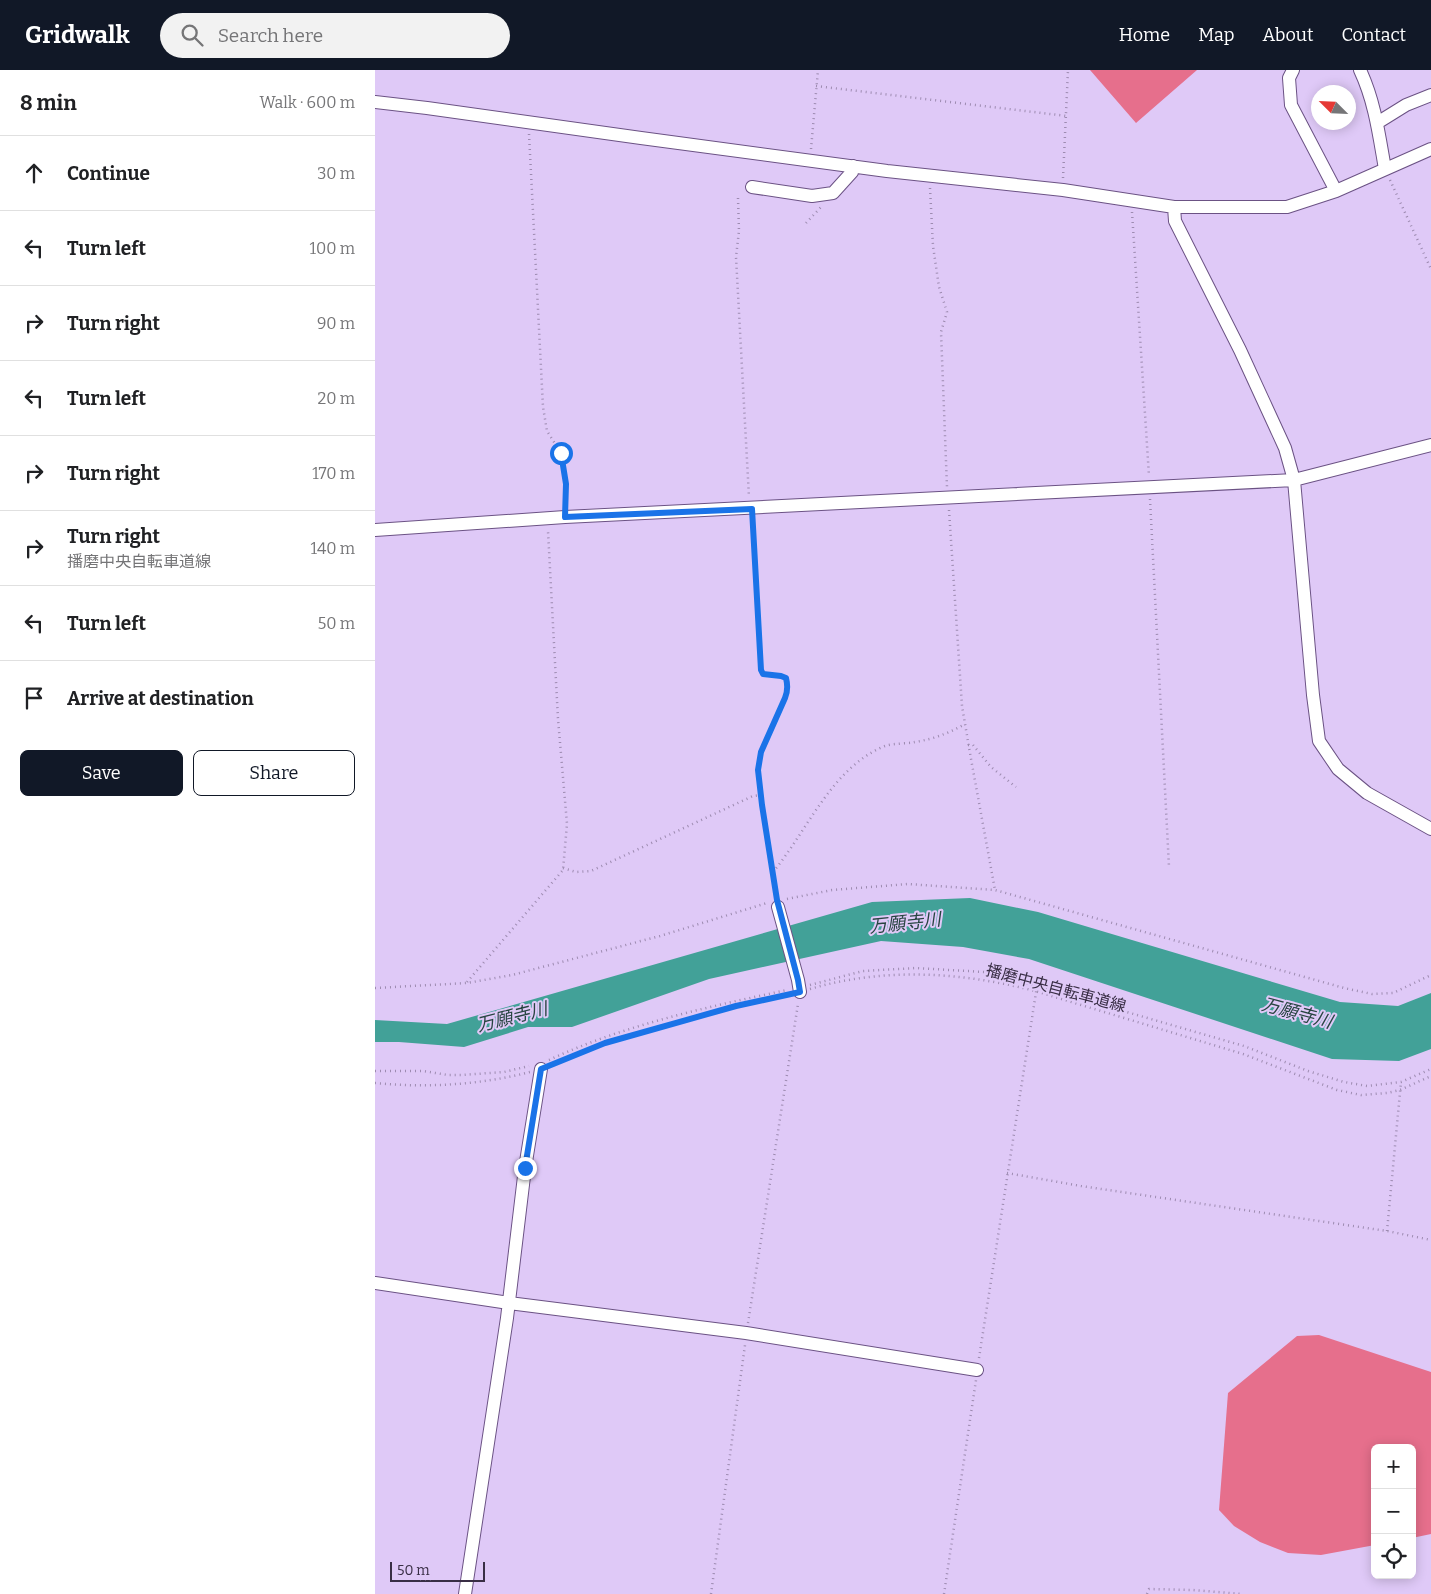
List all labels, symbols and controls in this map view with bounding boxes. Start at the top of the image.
search box [160,13,510,58]
text: Gridwalk [25,21,130,49]
icon: search [178,21,206,49]
text: Search here [218,24,323,47]
text: Home [1119,24,1170,46]
text: Map [1198,24,1234,46]
text: About [1262,24,1313,46]
text: Contact [1341,24,1406,46]
north arrow [1311,85,1356,130]
text: 8 min [20,90,77,116]
text: Walk · 600 m [259,93,355,112]
icon: ahead [20,159,48,187]
text: Continue [67,162,150,185]
text: 30 m [317,164,355,183]
icon: left [20,234,48,262]
text: Turn left [67,237,146,260]
text: 100 m [310,239,355,258]
icon: right [20,309,48,337]
text: Turn right [67,312,160,335]
text: 90 m [317,314,355,333]
icon: left [20,384,48,412]
text: Turn left [67,387,146,410]
text: 20 m [318,389,355,408]
route start [550,442,573,465]
icon: right [20,459,48,487]
text: Turn right [67,462,160,485]
text: 170 m [312,464,355,483]
text: Turn right [67,525,160,548]
icon: right [20,534,48,562]
text: 140 m [310,539,355,558]
text: 播磨中央自転車道線 [67,552,211,571]
icon: left [20,609,48,637]
text: Turn left [67,612,146,635]
text: 50 m [318,614,355,633]
icon: arrive [20,684,48,712]
text: Arrive at destination [67,687,254,710]
button: Save [20,750,183,796]
button: Share [193,750,355,796]
water label: 万願寺川 [868,908,944,938]
street label: 播磨中央自転車道線 [984,960,1128,1016]
water label: 万願寺川 [1259,993,1337,1033]
water label: 万願寺川 [474,997,552,1036]
route end [514,1157,537,1180]
map controls [1371,1444,1416,1579]
button: + [1371,1444,1416,1489]
button: − [1371,1489,1416,1534]
button: locate [1371,1534,1416,1579]
scale bar [390,1559,485,1582]
text: 50 m [397,1562,430,1579]

